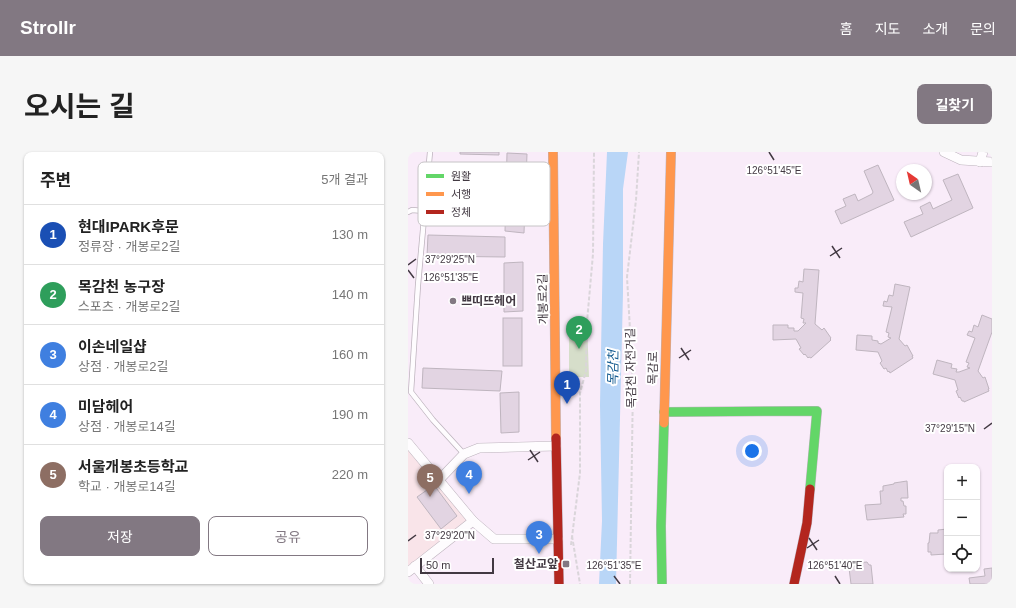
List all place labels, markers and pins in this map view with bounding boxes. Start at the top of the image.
place label: 쁘띠뜨헤어 [461,294,516,308]
marker: 쁘띠뜨헤어 [448,296,458,306]
pin: 2 [566,316,592,349]
pin: 1 [554,371,580,404]
pin: 4 [456,461,482,494]
pin: 5 [417,464,443,497]
pin: 3 [526,521,552,554]
place label: 철산교앞 [514,557,558,571]
marker: 철산교앞 [561,559,571,569]

